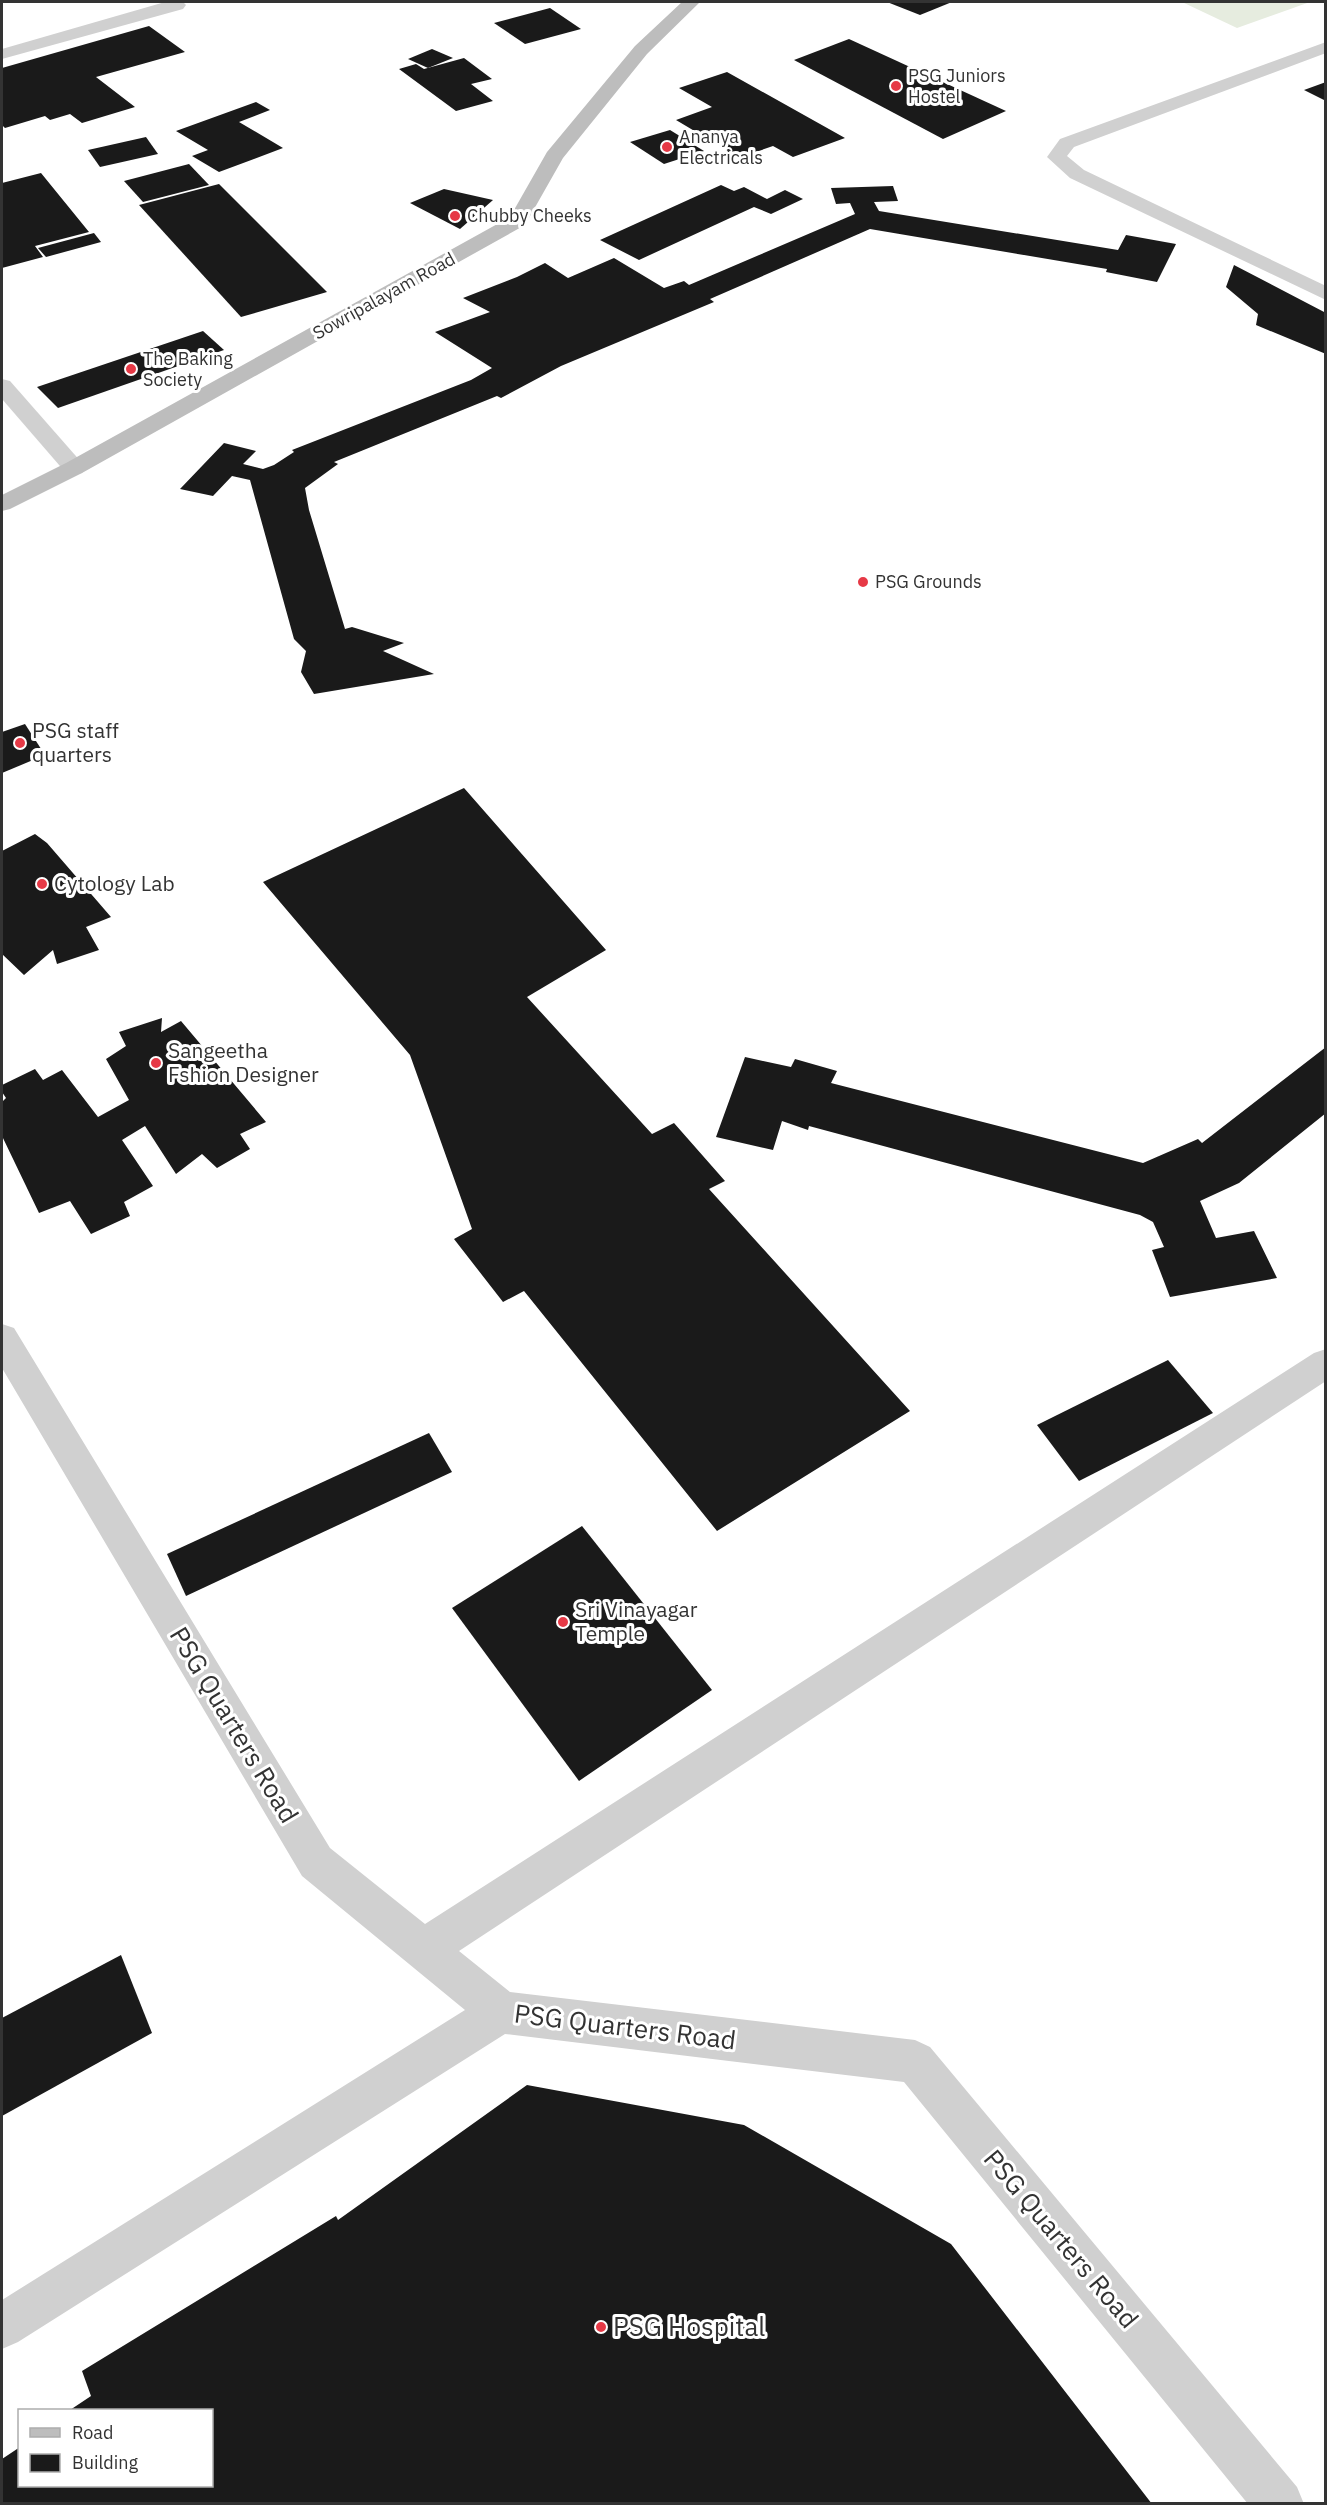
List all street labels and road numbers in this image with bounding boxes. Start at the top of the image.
street label: Sowripalayam Road [308,247,459,344]
street label: PSG Quarters Road [163,1620,307,1829]
street label: PSG Quarters Road [512,1996,738,2056]
street label: PSG Quarters Road [977,2142,1147,2335]

